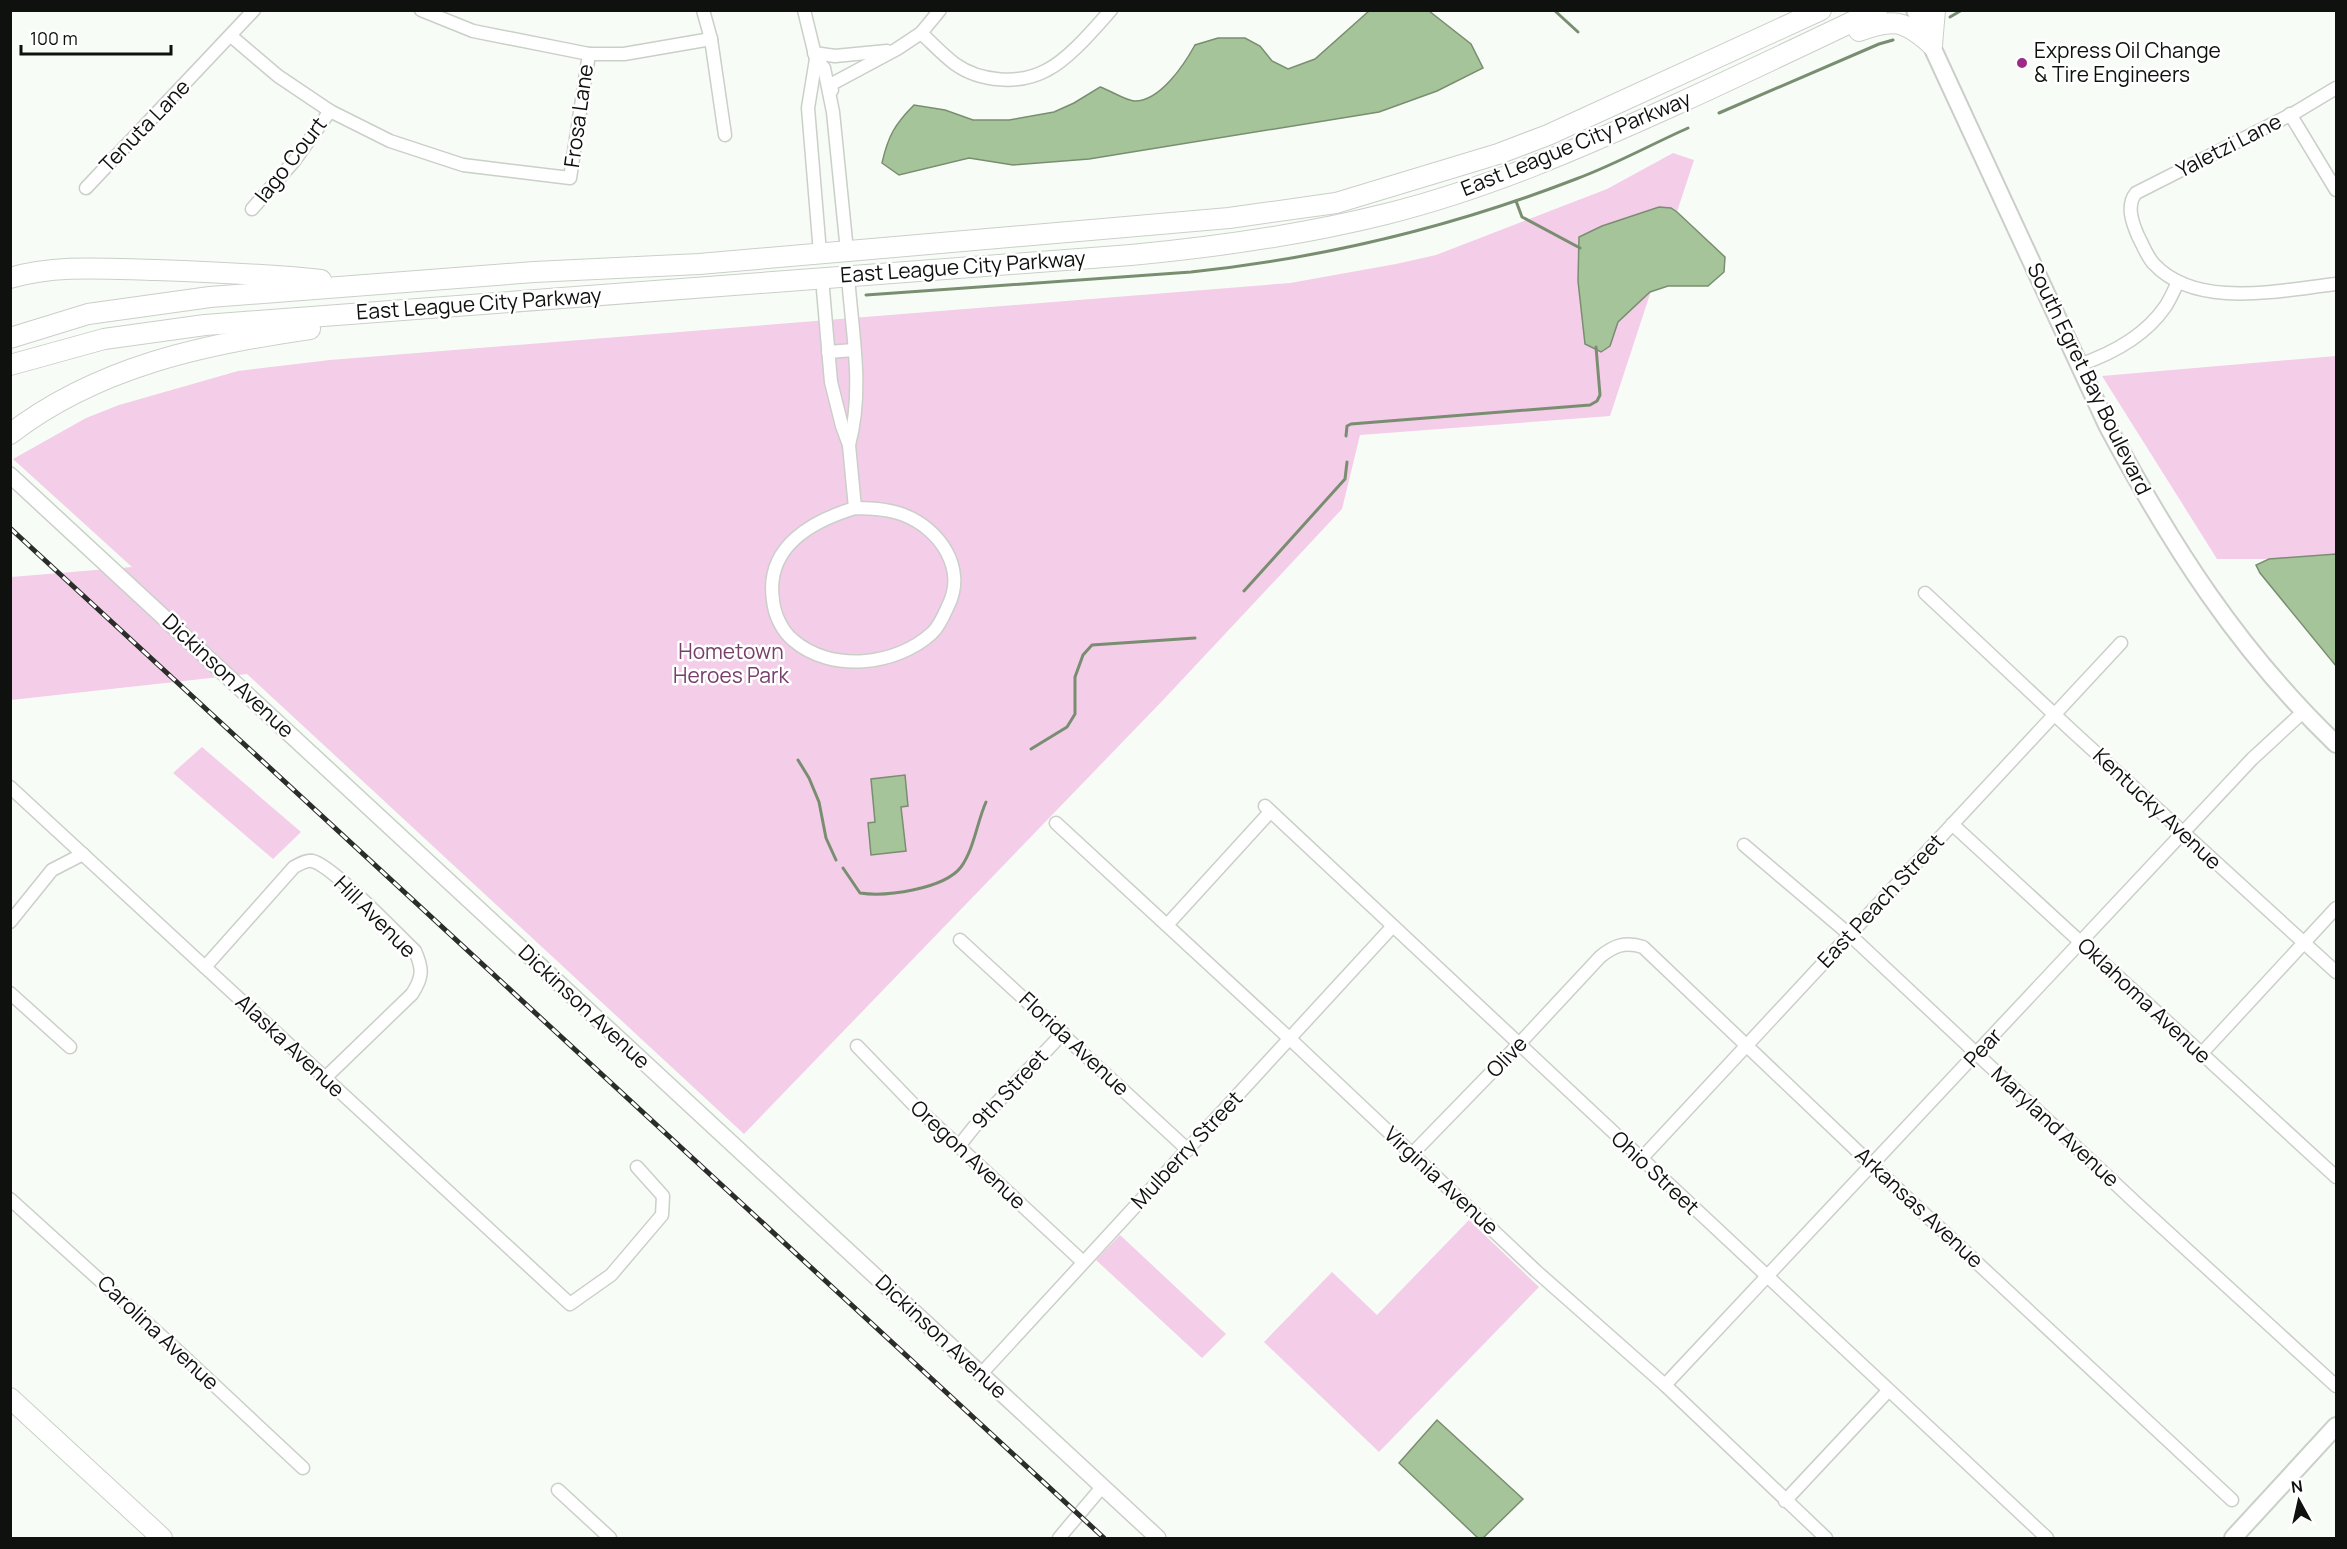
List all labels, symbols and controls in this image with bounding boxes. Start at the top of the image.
scale bar [21,18,171,56]
text: 100 m [30,26,78,50]
place label: Express Oil Change & Tire Engineers [2034,36,2221,88]
marker: Express Oil Change & Tire Engineers [2015,56,2029,70]
street label: Frosa Lane [557,62,599,169]
street label: Tenuta Lane [93,73,196,178]
street label: East League City Parkway [1456,84,1695,202]
street label: Yaletzi Lane [2171,107,2286,184]
street label: Iago Court [248,111,332,208]
street label: East League City Parkway [839,243,1087,289]
street label: South Egret Bay Boulevard [2021,258,2158,499]
street label: East League City Parkway [355,280,603,326]
street label: Dickinson Avenue [157,607,301,744]
park label: Hometown Heroes Park [673,637,789,689]
street label: Kentucky Avenue [2087,741,2228,875]
street label: East Peach Street [1811,827,1950,973]
street label: Hill Avenue [329,869,423,963]
street label: Oklahoma Avenue [2072,931,2217,1069]
street label: Dickinson Avenue [513,938,657,1075]
street label: Florida Avenue [1014,985,1136,1101]
street label: Alaska Avenue [230,988,351,1103]
street label: Pear [1957,1021,2008,1073]
street label: Olive [1480,1029,1533,1083]
street label: 9th Street [965,1042,1054,1134]
street label: Maryland Avenue [1986,1060,2126,1193]
street label: Mulberry Street [1124,1084,1248,1214]
street label: Oregon Avenue [905,1093,1032,1215]
street label: Virginia Avenue [1378,1120,1505,1241]
street label: Ohio Street [1606,1124,1706,1220]
street label: Arkansas Avenue [1850,1141,1990,1274]
street label: Dickinson Avenue [870,1268,1014,1405]
street label: Carolina Avenue [92,1269,225,1396]
north arrow [2269,1471,2329,1531]
text: N [2290,1474,2304,1498]

